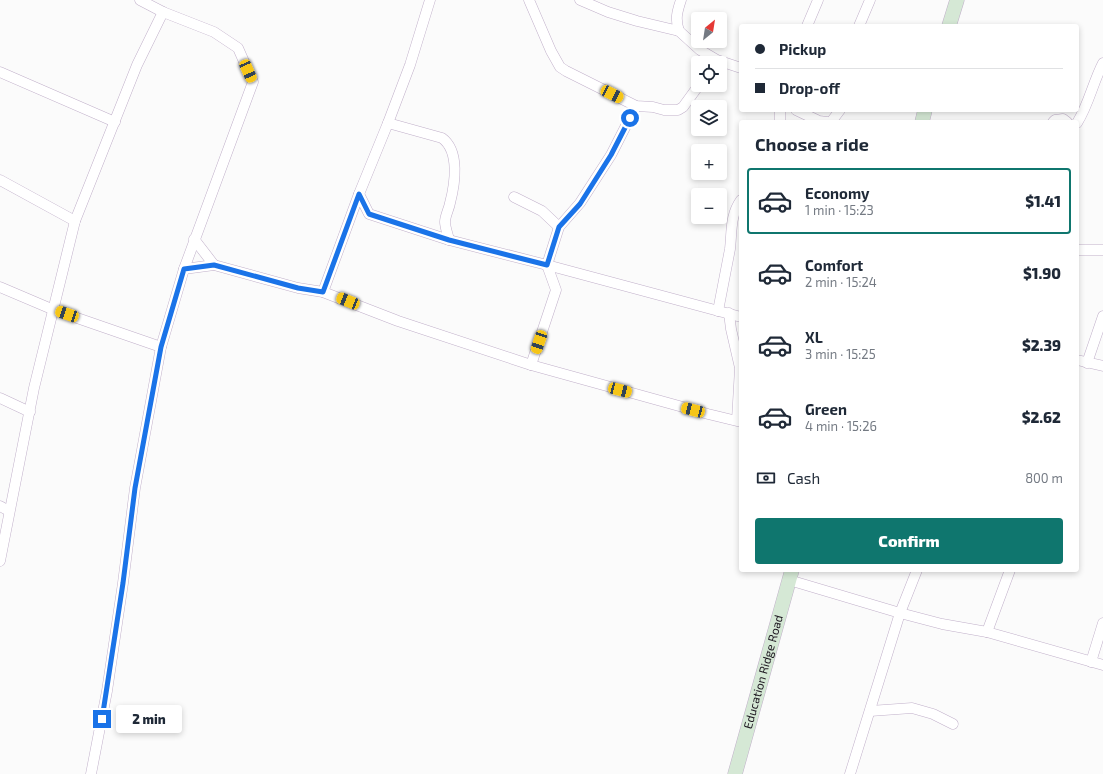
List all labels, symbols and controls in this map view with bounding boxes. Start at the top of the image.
north arrow [691,12,727,48]
map controls [691,12,727,224]
text: Pickup [779,40,826,58]
button: locate [691,56,727,92]
car [238,58,258,84]
text: Drop-off [779,79,840,97]
car [599,83,625,105]
button: layers [691,100,727,136]
route start [621,109,639,127]
text: Choose a ride [755,133,869,155]
button: + [691,144,727,180]
icon: car [757,183,793,219]
text: Economy [805,184,870,202]
button: − [691,188,727,224]
text: $1.41 [1025,192,1061,210]
text: 1 min · 15:23 [805,202,874,218]
icon: car [757,255,793,291]
text: Comfort [805,256,863,274]
text: $1.90 [1023,264,1061,282]
text: 2 min · 15:24 [805,274,877,290]
car [335,291,361,311]
car [54,304,80,324]
icon: car [757,327,793,363]
text: XL [805,328,823,346]
car [529,329,549,355]
text: $2.39 [1022,336,1061,354]
text: 3 min · 15:25 [805,346,876,362]
car [607,381,633,399]
icon: car [757,399,793,435]
text: Green [805,400,847,418]
car [680,401,706,419]
text: $2.62 [1022,408,1061,426]
text: 4 min · 15:26 [805,418,877,434]
icon: cash [755,467,777,489]
text: Cash [787,469,820,487]
text: 800 m [1025,470,1063,486]
button: Confirm [755,518,1063,564]
street label: Education Ridge Road [740,613,785,730]
callout: 2 min [116,705,182,733]
route end [93,710,111,728]
text: 2 min [132,711,166,727]

